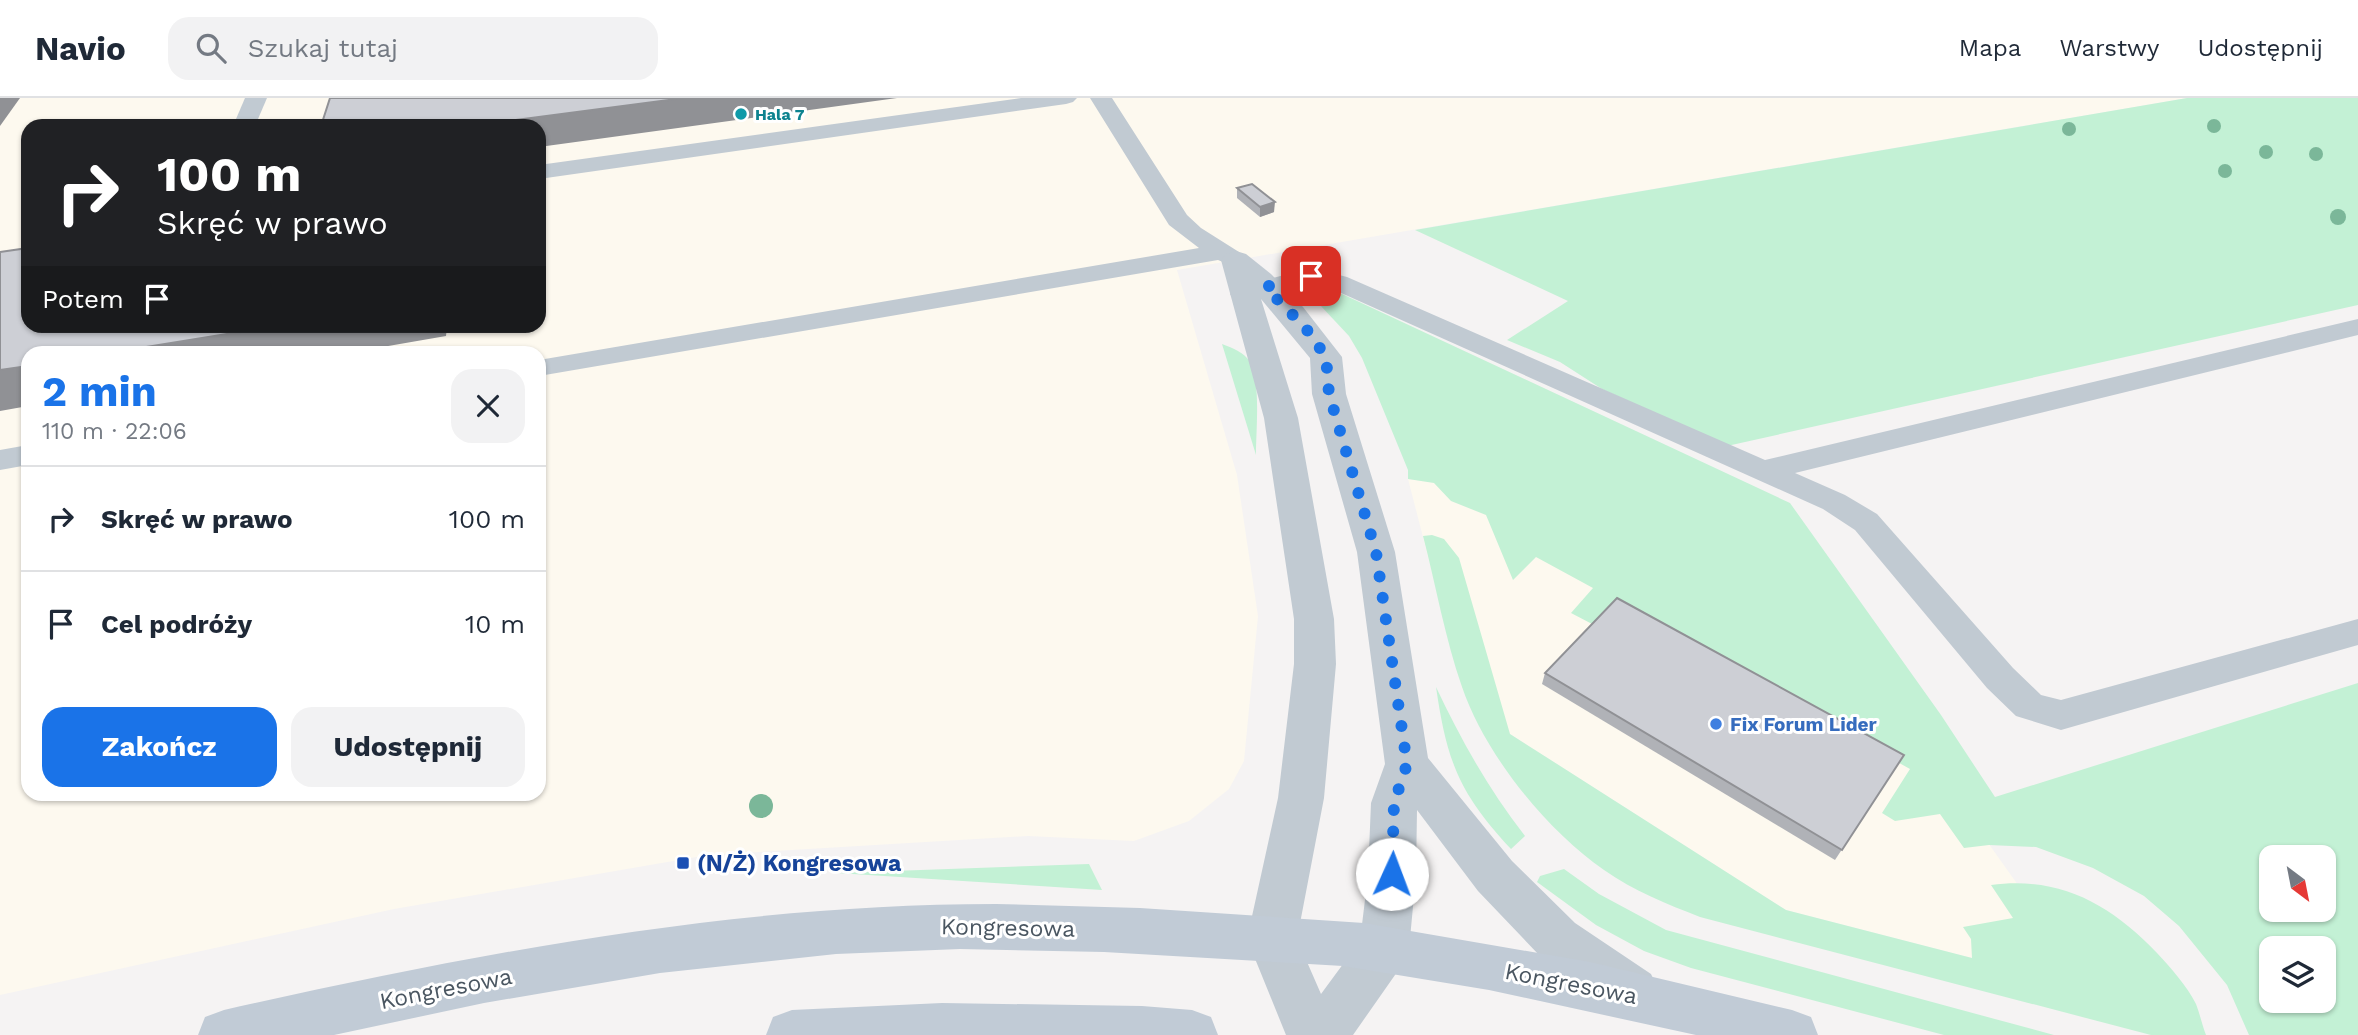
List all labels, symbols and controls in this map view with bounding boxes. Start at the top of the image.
search box [168,17,658,80]
text: Navio [35,29,126,68]
icon: search [192,29,230,67]
text: Szukaj tutaj [248,33,398,63]
text: Mapa [1959,34,2021,62]
text: Warstwy [2059,34,2160,62]
text: Udostępnij [2198,34,2323,62]
place label: Hala 7 [755,105,805,124]
marker: Hala 7 [733,106,749,122]
text: 100 m [157,145,301,203]
icon: right [42,147,133,238]
text: Skręć w prawo [157,204,388,242]
pin [1281,246,1341,306]
icon: arrive [1292,257,1330,295]
icon: arrive [138,280,176,318]
text: Potem [42,284,124,314]
text: 2 min [42,367,157,416]
button: close [451,369,525,443]
text: 110 m · 22:06 [42,418,187,445]
icon: right [42,500,80,538]
text: Skręć w prawo [101,504,293,534]
text: 100 m [449,504,525,534]
icon: arrive [42,605,80,643]
text: Cel podróży [101,609,252,639]
text: 10 m [465,609,525,639]
button: Zakończ [42,707,277,787]
button: Udostępnij [291,707,525,787]
place label: Fix Forum Lider [1730,713,1878,736]
marker: Fix Forum Lider [1708,716,1724,732]
position arrow [1355,837,1429,911]
north arrow [2259,845,2336,922]
map controls [2259,845,2336,1013]
place label: (N/Ż) Kongresowa [697,850,902,877]
marker: (N/Ż) Kongresowa [675,855,691,871]
street label: Kongresowa [941,913,1075,943]
button: layers [2259,936,2336,1013]
street label: Kongresowa [1503,958,1639,1010]
street label: Kongresowa [378,963,514,1015]

